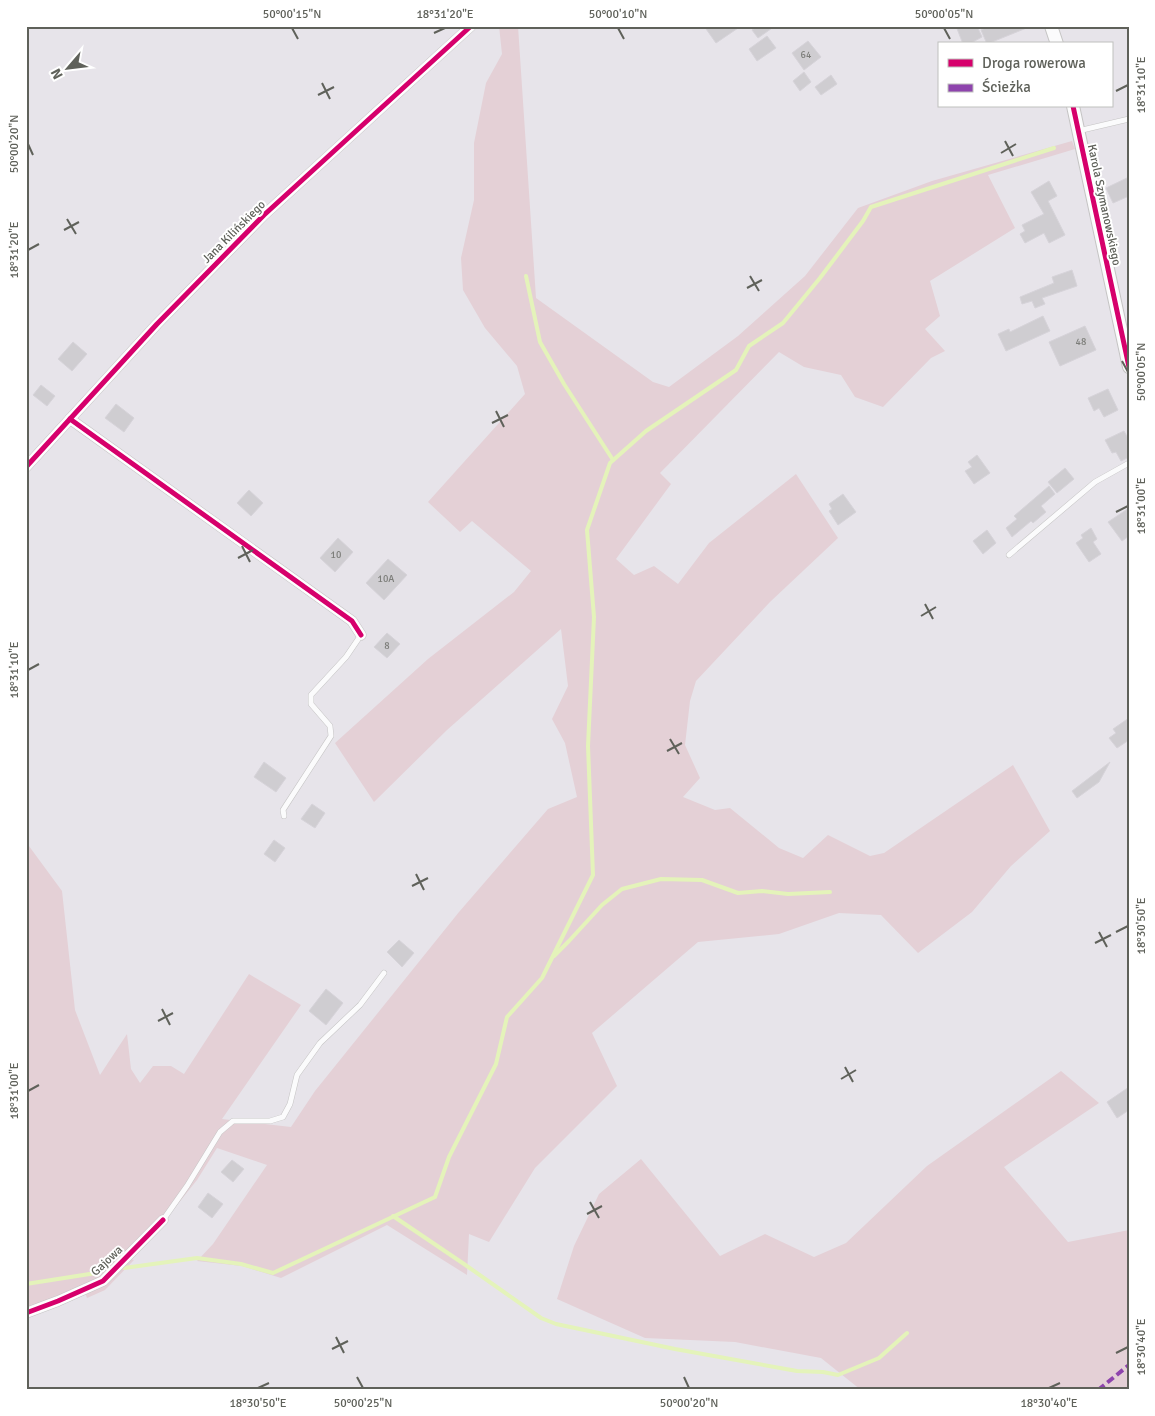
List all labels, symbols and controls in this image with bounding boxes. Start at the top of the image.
text: 50°00'15"N [263,7,321,22]
text: 18°31'20"E [416,7,474,22]
text: 50°00'10"N [589,7,647,22]
text: 50°00'05"N [915,7,973,22]
north arrow [42,42,92,92]
legend [938,42,1112,108]
house number: 64 [801,49,812,61]
text: Droga rowerowa [982,54,1086,72]
text: 18°31'10"E [1134,56,1149,114]
text: N [47,66,67,82]
text: Ścieżka [982,77,1031,96]
text: 50°00'20"N [7,115,22,173]
street label: Karola Szymanowskiego [1084,143,1124,267]
street label: Jana Kilińskiego [199,197,269,267]
text: 18°31'20"E [7,221,22,279]
house number: 48 [1076,336,1086,348]
text: 50°00'05"N [1134,343,1149,401]
text: 18°31'00"E [1134,477,1149,535]
house number: 10 [331,549,341,561]
house number: 10A [378,573,394,585]
house number: 8 [384,640,390,652]
text: 18°31'10"E [7,641,22,699]
text: 18°30'50"E [1134,897,1149,955]
text: 18°31'00"E [7,1062,22,1120]
street label: Gajowa [88,1243,126,1279]
text: 18°30'40"E [1134,1318,1149,1376]
text: 18°30'50"E [229,1396,287,1411]
text: 50°00'25"N [334,1396,392,1411]
text: 50°00'20"N [660,1396,718,1411]
text: 18°30'40"E [1020,1396,1078,1411]

